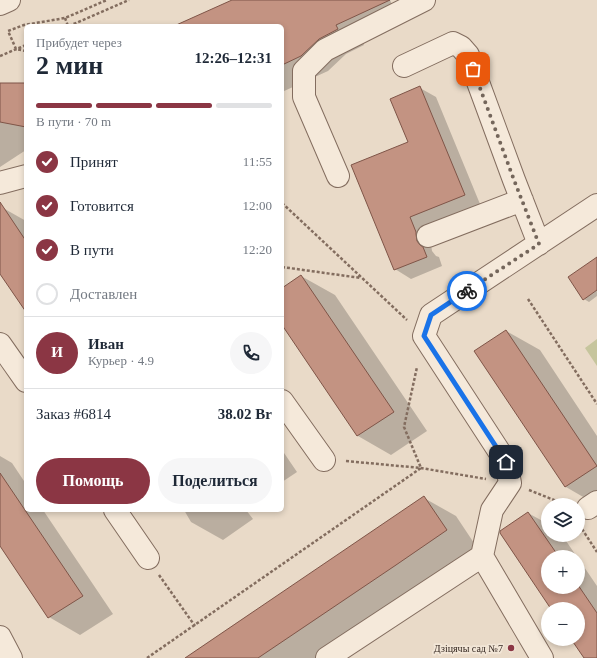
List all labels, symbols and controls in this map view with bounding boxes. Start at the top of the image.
text: Прибудет через [36,35,122,50]
text: 12:26–12:31 [195,50,272,66]
text: 2 мин [36,51,103,80]
pin [456,52,490,86]
icon: bag [462,58,484,80]
text: В пути · 70 m [36,114,111,129]
icon: check [36,151,58,173]
text: Принят [70,154,118,170]
text: 11:55 [243,154,272,169]
icon: check [36,195,58,217]
text: Готовится [70,198,134,214]
text: 12:00 [242,198,272,213]
icon: check [36,239,58,261]
text: В пути [70,242,114,258]
text: 12:20 [242,242,272,257]
courier [447,271,487,311]
icon: bike [456,280,478,302]
text: Доставлен [70,286,137,302]
button: phone [230,332,272,374]
text: Иван [88,336,124,352]
text: И [51,344,63,360]
text: Курьер · 4.9 [88,353,154,368]
text: Заказ #6814 [36,406,111,422]
text: 38.02 Br [218,406,272,422]
pin [489,445,523,479]
icon: home [495,451,517,473]
button: Помощь [36,458,150,504]
button: Поделиться [158,458,272,504]
map controls [541,498,585,646]
button: layers [541,498,585,542]
button: + [541,550,585,594]
button: − [541,602,585,646]
place label: Дзіцячы сад №7 [434,643,503,654]
marker: Дзіцячы сад №7 [506,643,516,653]

